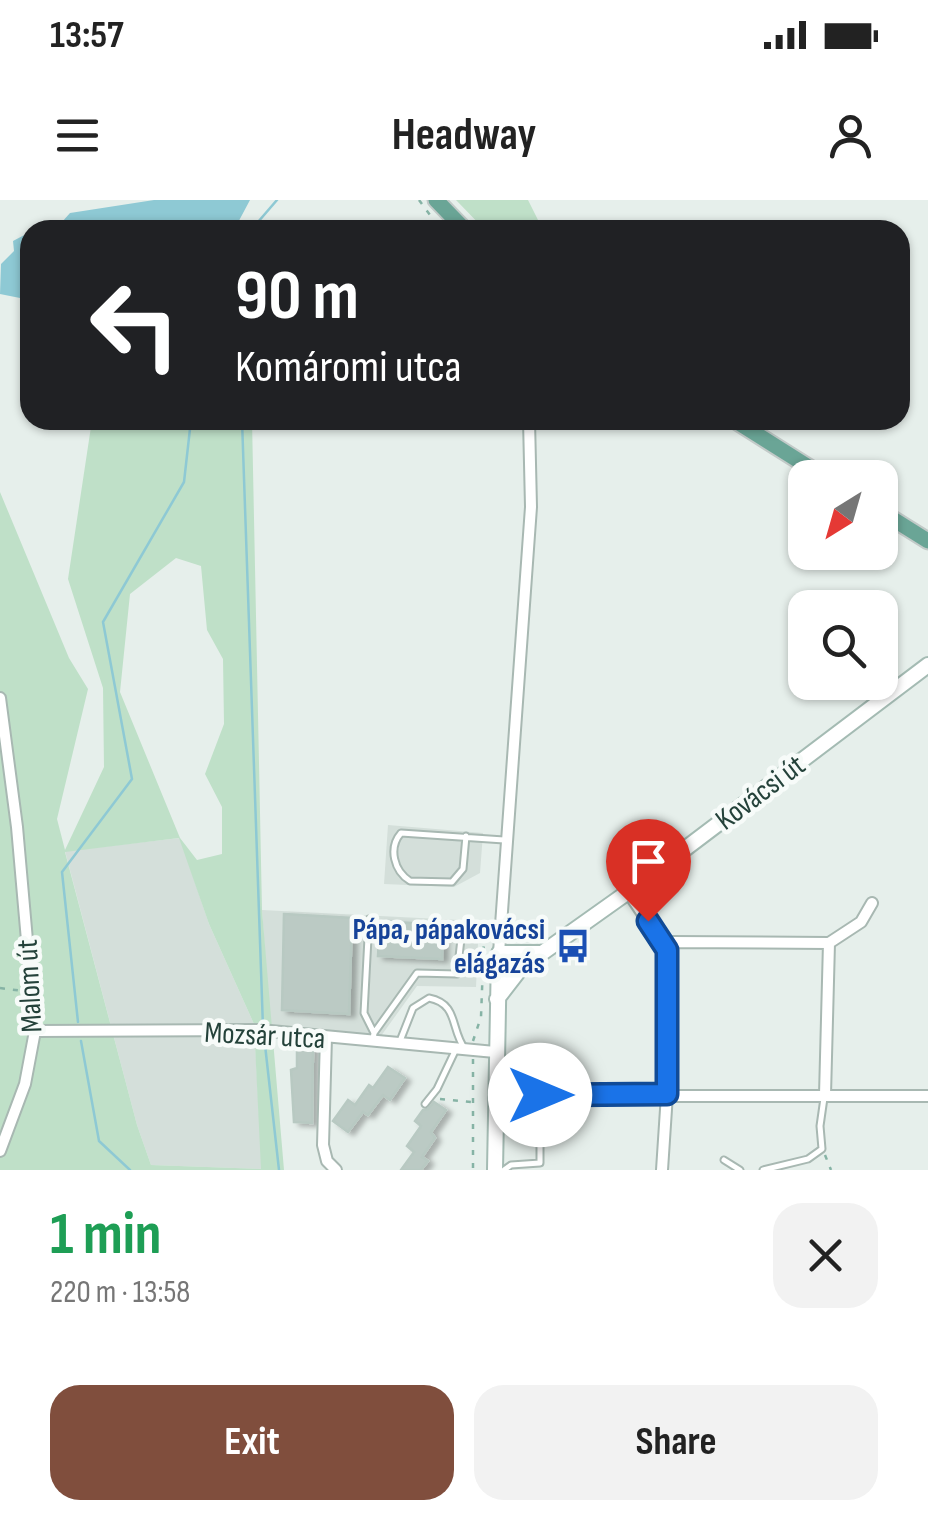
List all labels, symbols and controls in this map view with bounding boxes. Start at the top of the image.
text: 13:57 [50,13,124,58]
icon: menu [50,108,105,163]
text: Headway [392,108,536,163]
icon: person [823,108,878,163]
text: 90 m [235,255,359,339]
icon: left [70,260,200,390]
text: Komáromi utca [235,340,462,395]
north arrow [788,460,898,570]
map controls [788,460,898,700]
button: search [788,590,898,700]
street label: Kovácsi út [709,747,812,838]
pin [606,819,691,922]
icon: arrive [621,834,676,889]
place label: Pápa, pápakovácsi elágazás [352,912,545,982]
bus stop icon: Pápa, pápakovácsi elágazás [554,927,592,965]
street label: Malom út [10,939,50,1033]
street label: Mozsár utca [204,1015,326,1057]
position arrow [488,1043,592,1147]
text: 1 min [50,1199,162,1271]
button: close [773,1203,878,1308]
text: 220 m · 13:58 [50,1273,190,1312]
button: Exit [50,1385,454,1500]
button: Share [474,1385,878,1500]

